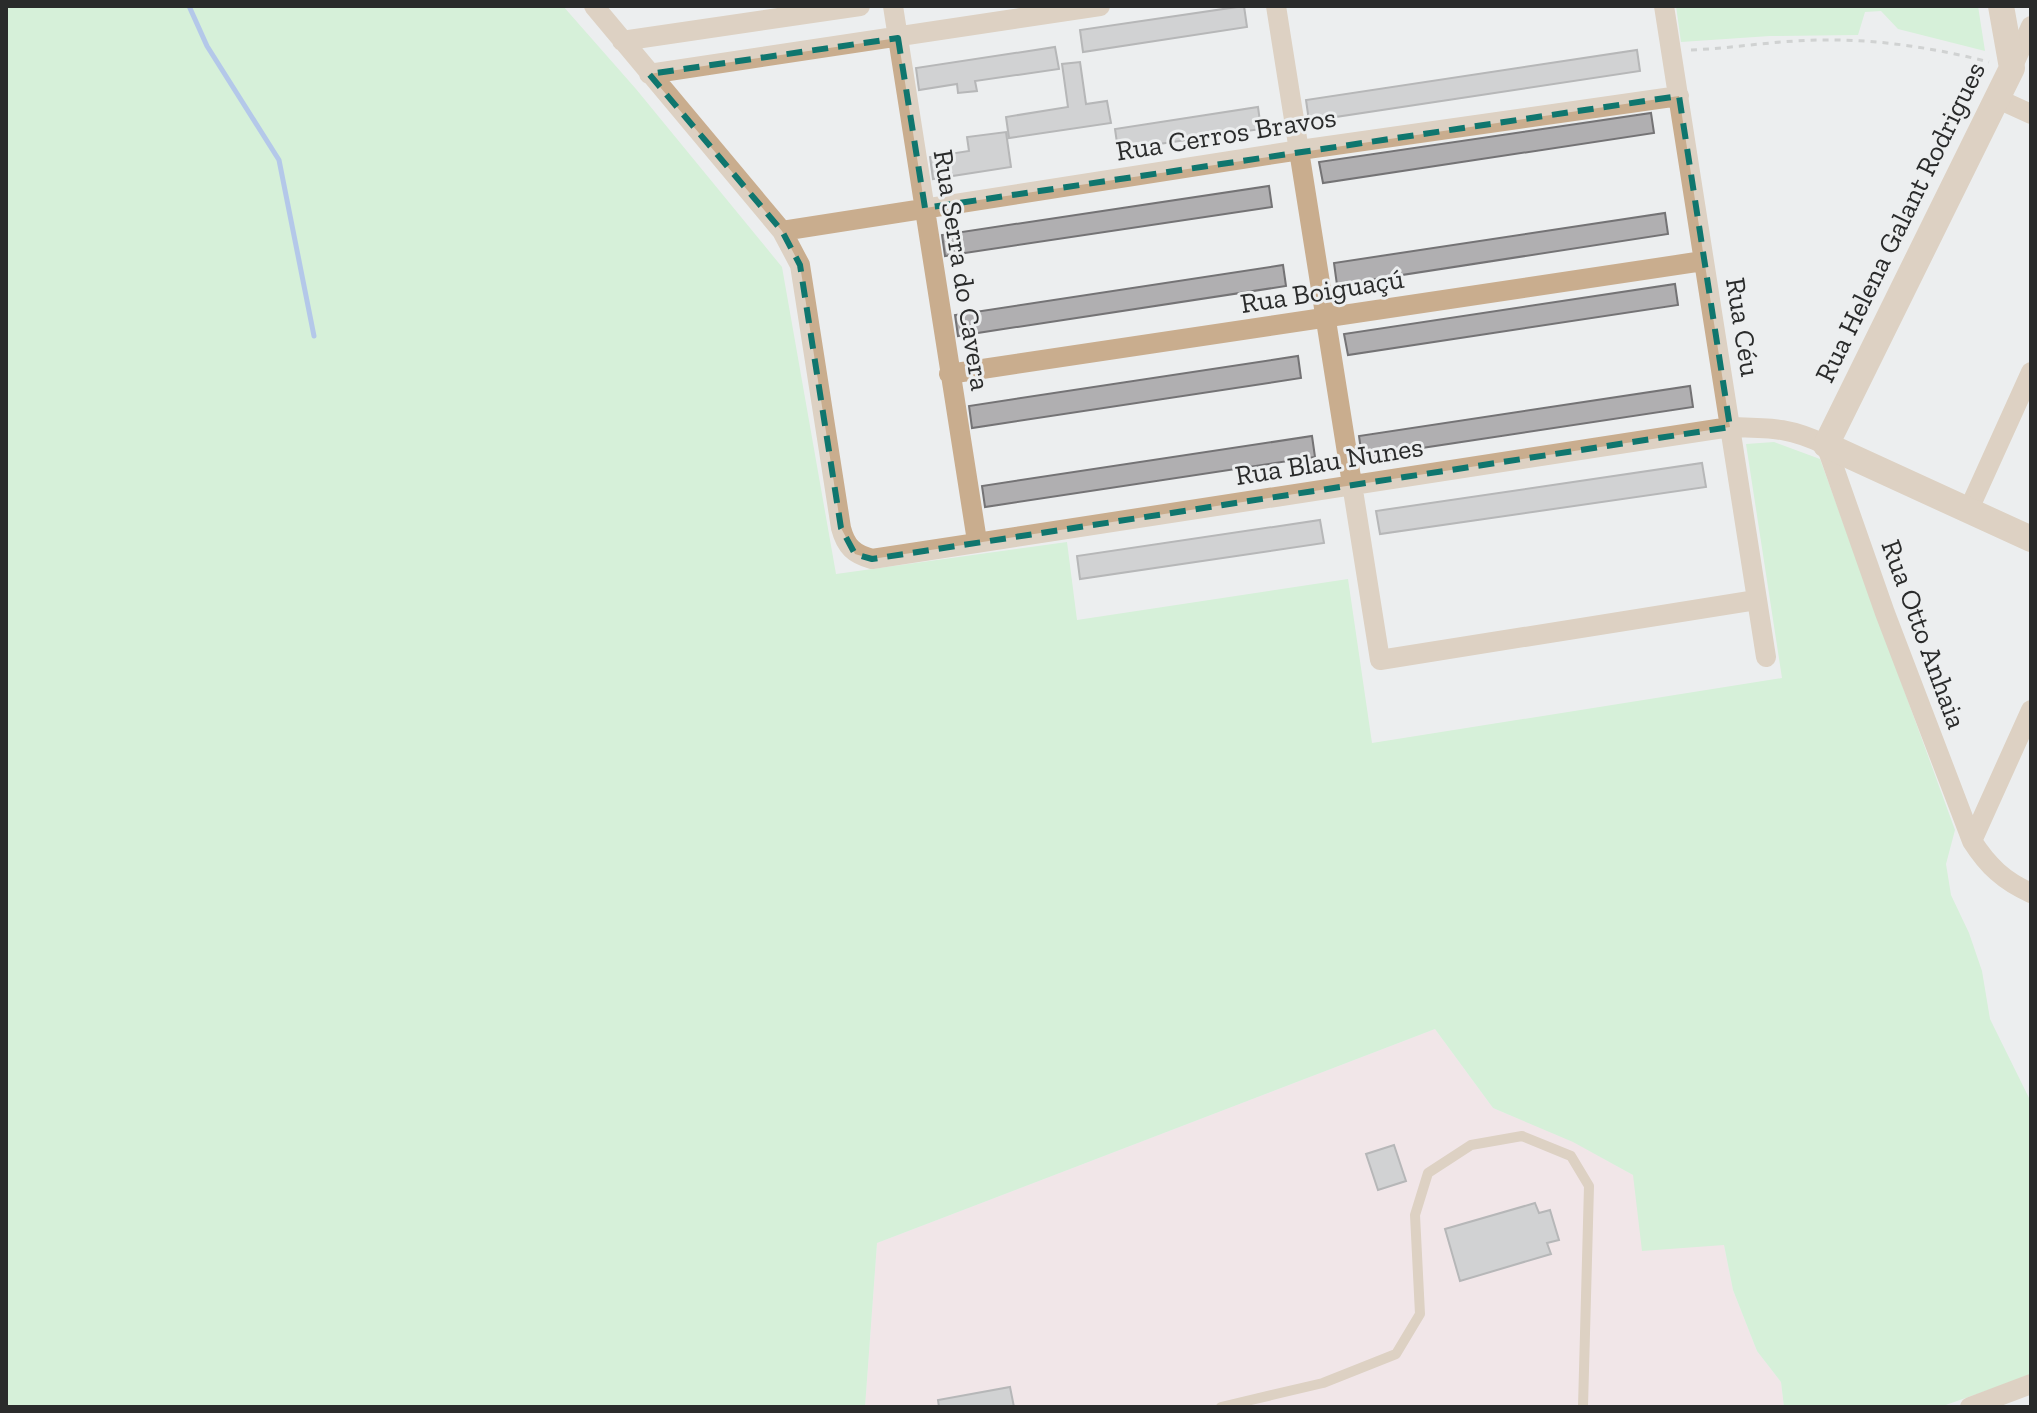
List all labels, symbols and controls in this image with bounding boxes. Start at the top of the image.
street label: Rua Helena Galant Rodrigues [1808,56,1992,388]
street label: Rua Cerros Bravos [1113,100,1339,168]
street label: Rua Serra do Cavera [927,147,997,393]
street label: Rua Boiguaçú [1238,262,1406,320]
street label: Rua Céu [1719,275,1767,379]
street label: Rua Blau Nunes [1233,430,1425,492]
street label: Rua Otto Anhaia [1875,535,1974,733]

